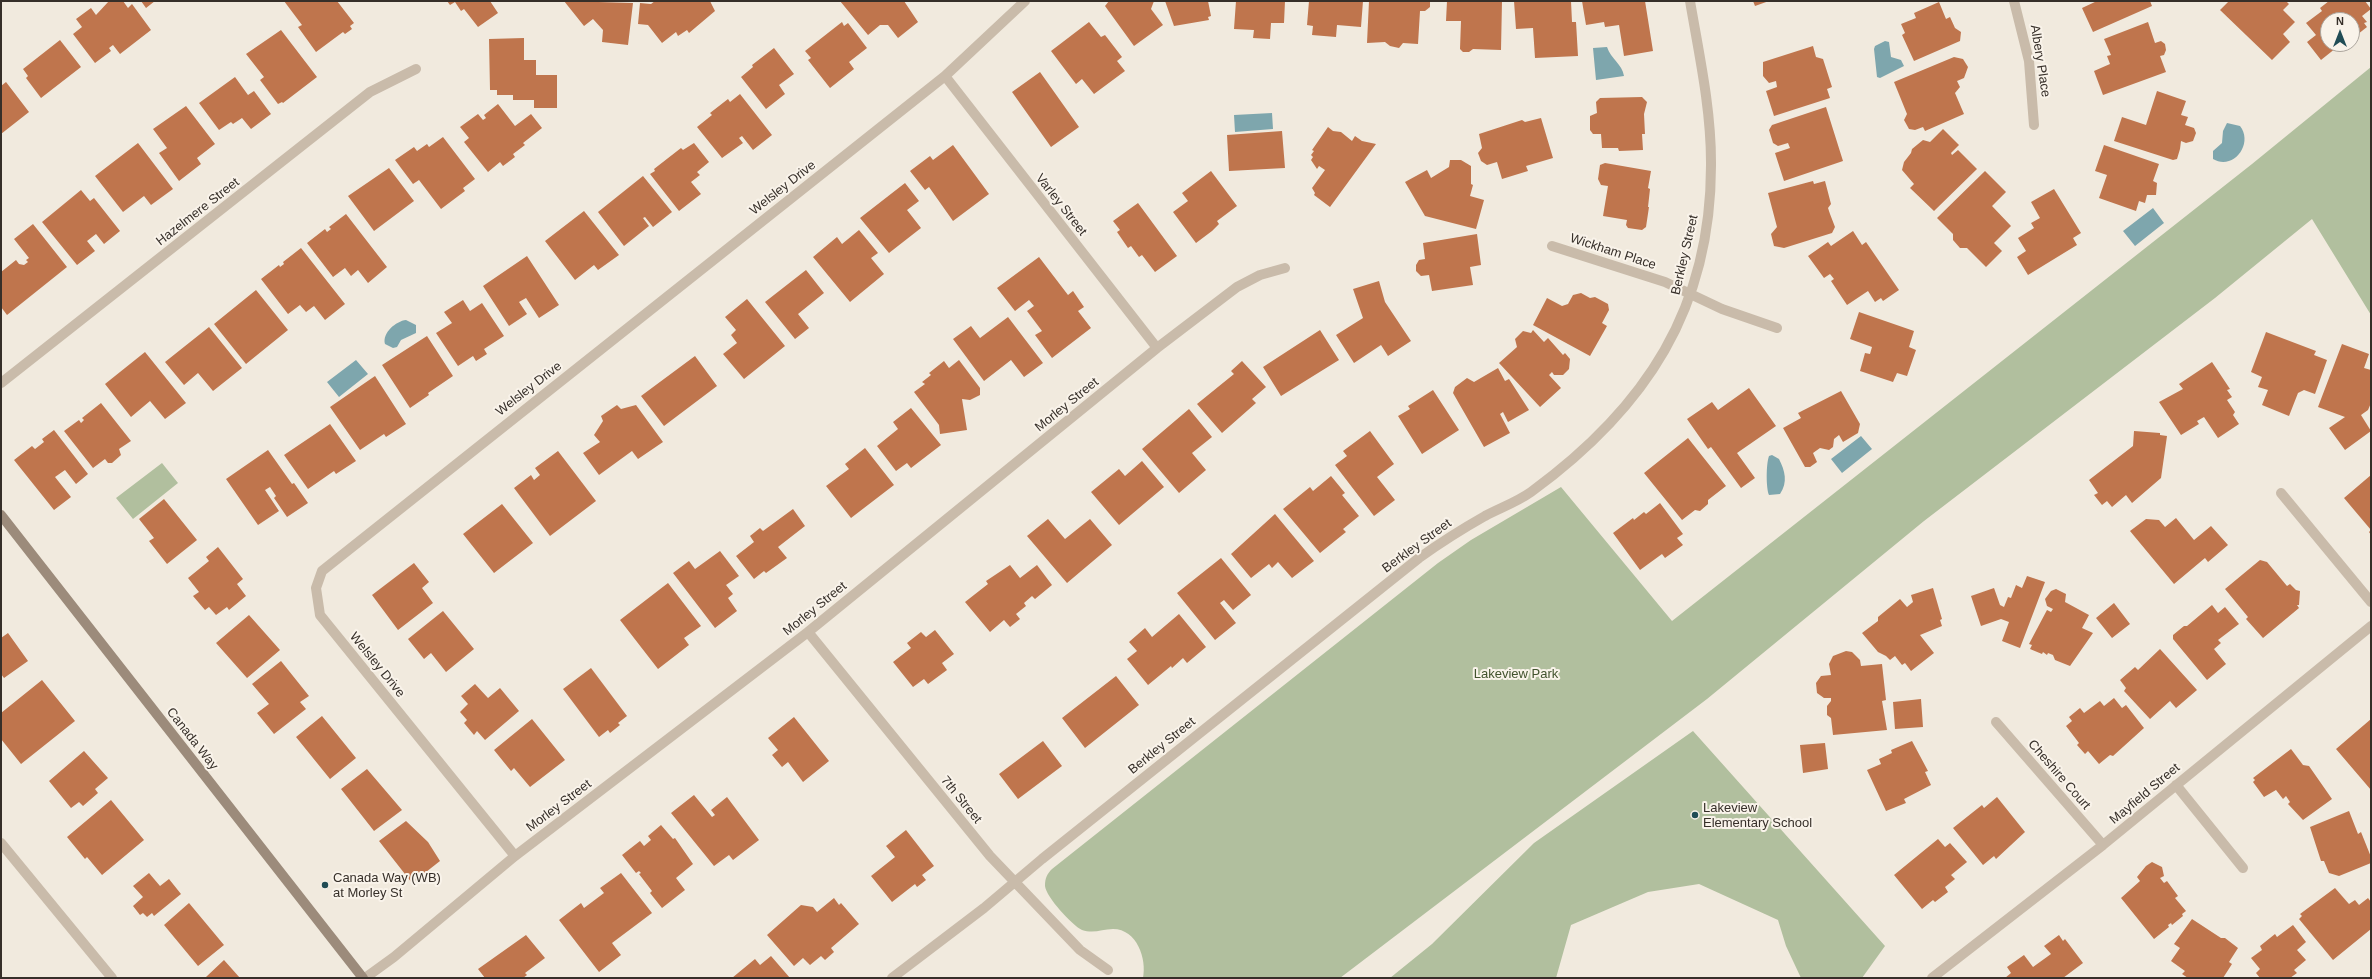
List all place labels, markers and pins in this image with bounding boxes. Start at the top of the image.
place label: Lakeview Elementary School [1703,800,1812,831]
marker: Lakeview Elementary School [1690,810,1700,820]
place label: Canada Way (WB) at Morley St [333,870,441,901]
marker: Canada Way (WB) at Morley St [320,880,330,890]

